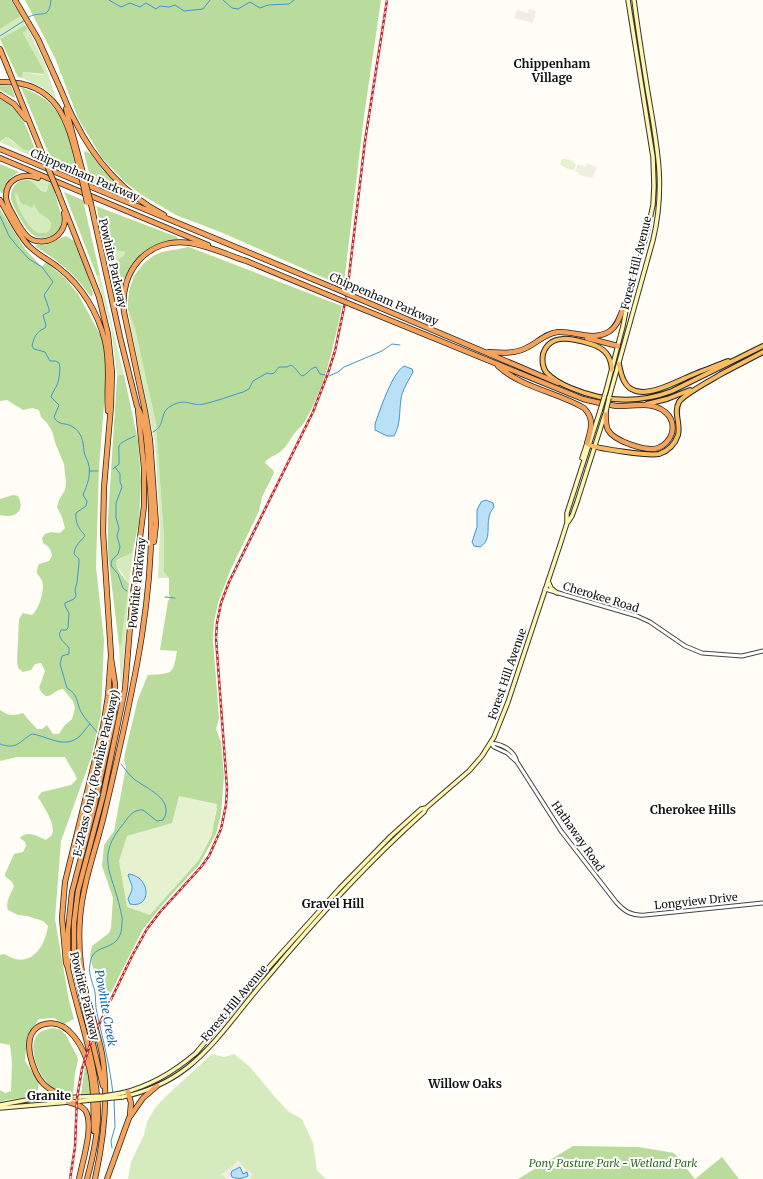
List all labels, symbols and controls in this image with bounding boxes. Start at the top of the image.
district label: Chippenham Village [514,56,590,85]
street label: Chippenham Parkway [28,146,142,205]
street label: Forest Hill Avenue [618,215,654,311]
street label: Powhite Parkway [96,217,130,310]
street label: Chippenham Parkway [327,270,441,329]
street label: Powhite Parkway [125,536,149,629]
street label: Cherokee Road [561,579,641,615]
street label: Forest Hill Avenue [485,626,529,722]
street label: E-ZPass Only (Powhite Parkway) [70,688,122,858]
street label: Hathaway Road [549,798,608,874]
district label: Cherokee Hills [650,802,736,817]
street label: Longview Drive [654,890,739,912]
district label: Gravel Hill [302,896,364,911]
street label: Powhite Parkway [67,950,103,1043]
street label: Forest Hill Avenue [198,962,270,1044]
water label: Powhite Creek [92,968,120,1048]
district label: Willow Oaks [427,1076,502,1091]
district label: Granite [27,1088,71,1103]
park label: Pony Pasture Park - Wetland Park [529,1156,697,1170]

